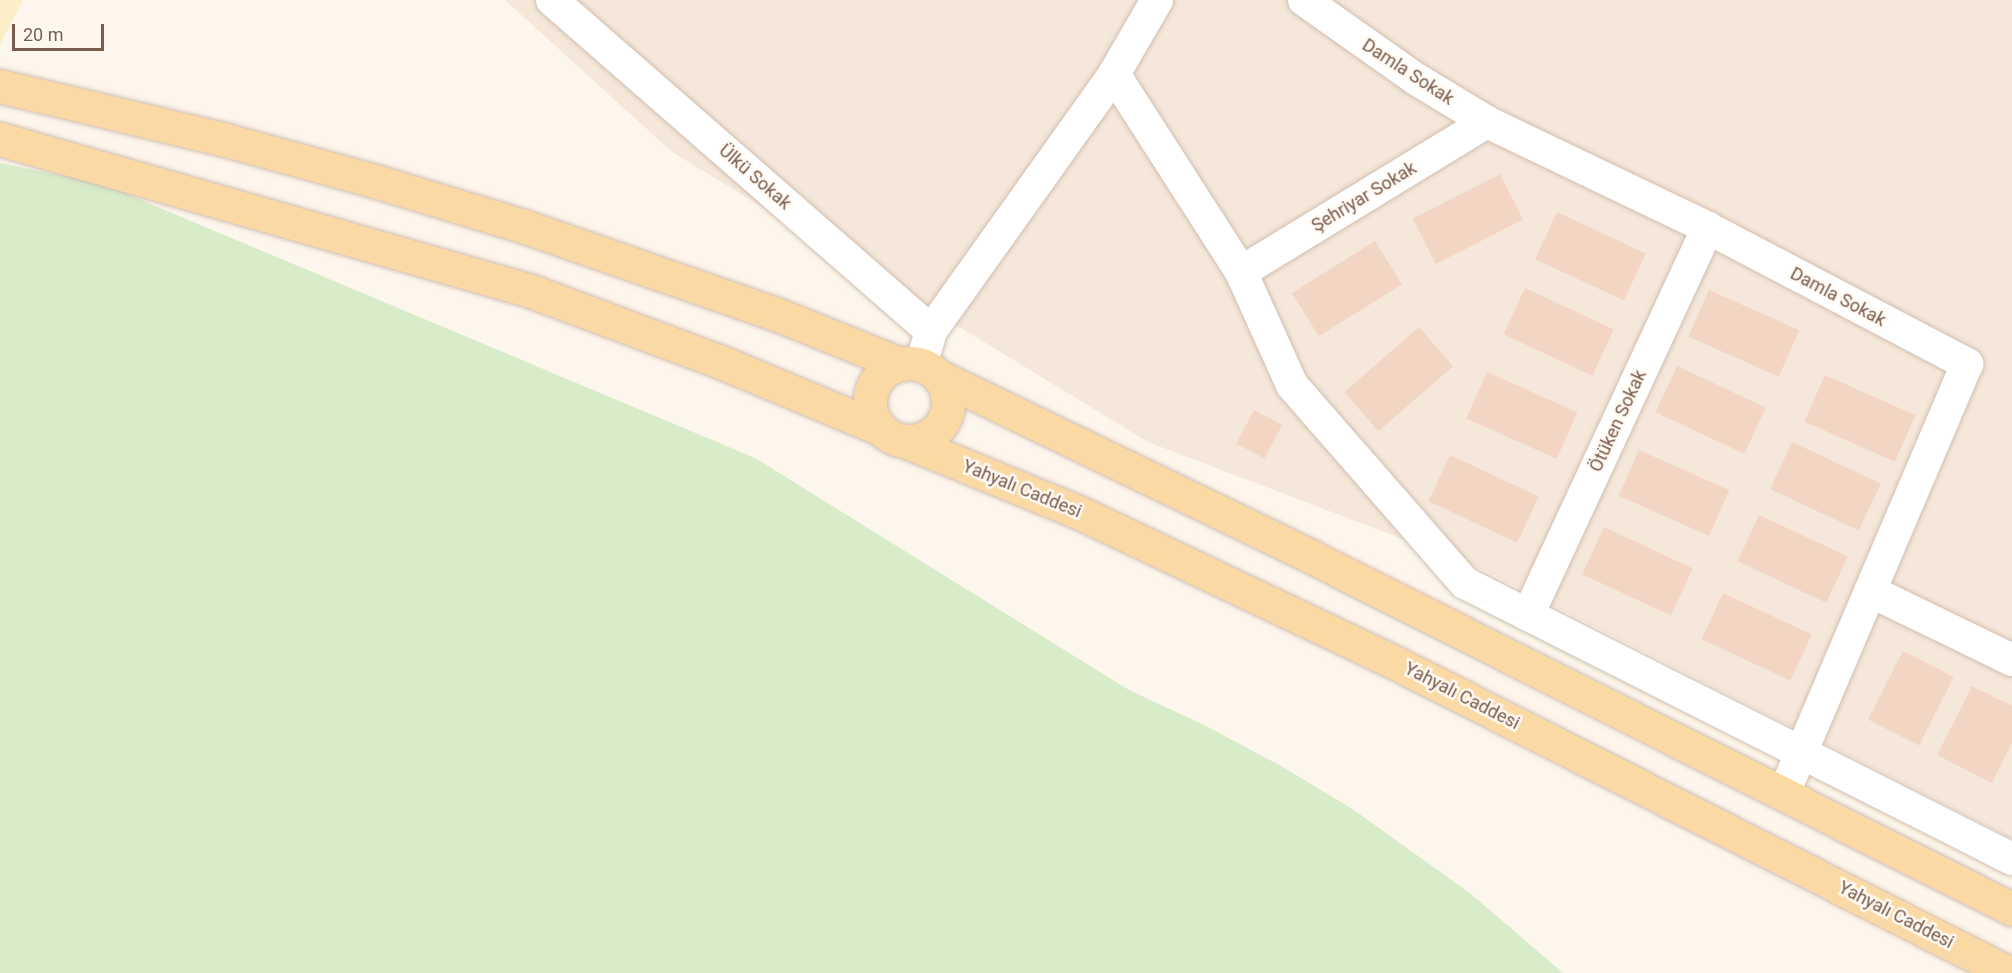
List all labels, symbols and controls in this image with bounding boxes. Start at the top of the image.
scale bar [15,12,106,50]
text: 20 m [23,24,63,45]
street label: Damla Sokak [1358,34,1458,110]
street label: Ülkü Sokak [714,140,796,214]
street label: Şehriyar Sokak [1308,157,1420,237]
street label: Damla Sokak [1787,263,1889,331]
street label: Ötüken Sokak [1585,367,1651,475]
street label: Yahyalı Caddesi [959,455,1085,523]
street label: Yahyalı Caddesi [1401,658,1523,734]
street label: Yahyalı Caddesi [1835,877,1957,953]

